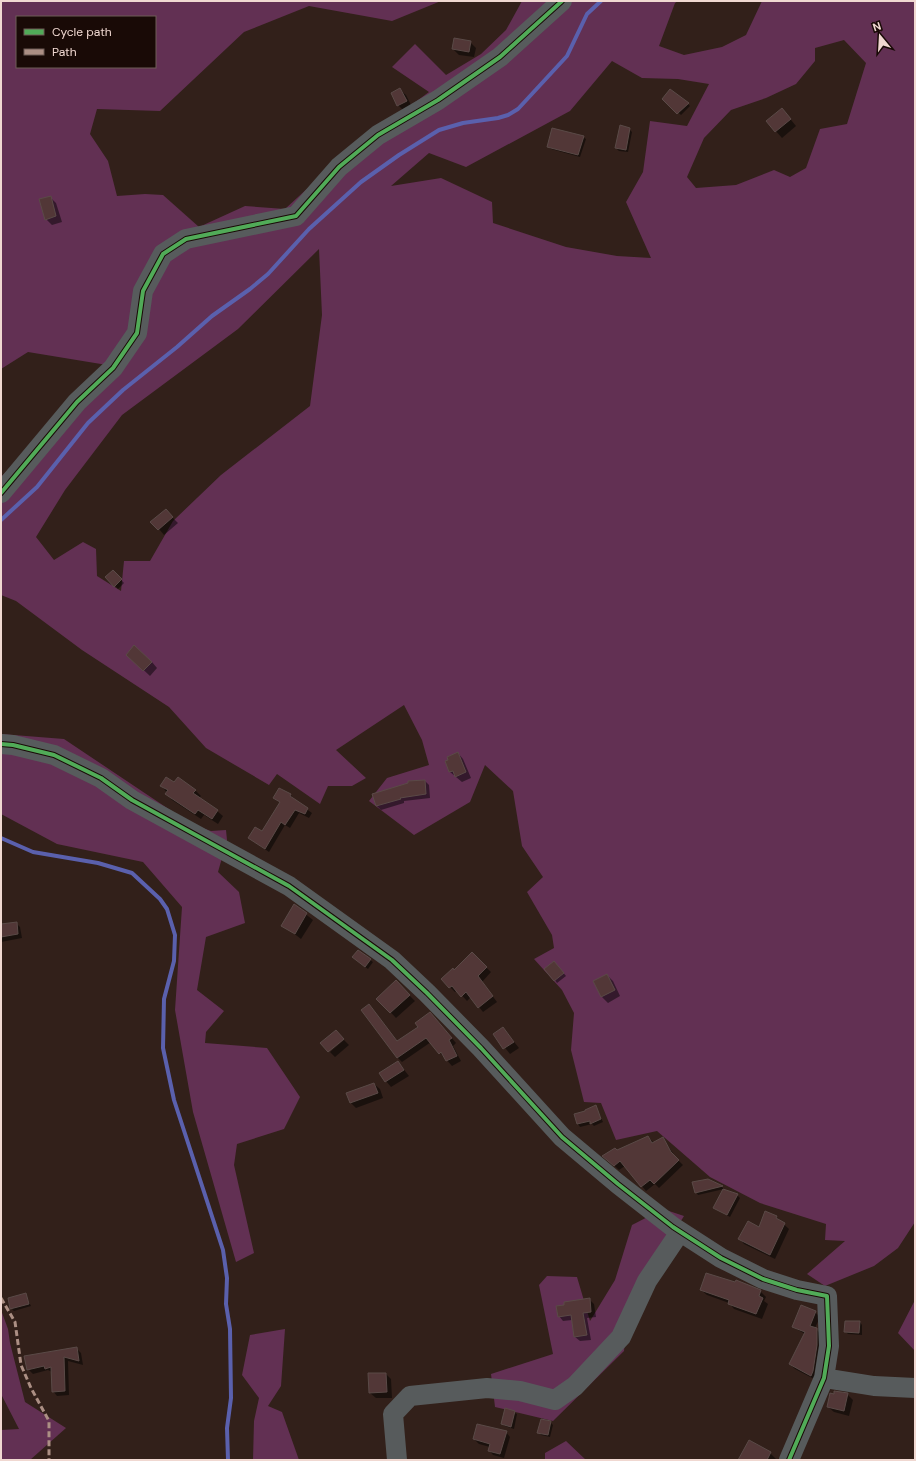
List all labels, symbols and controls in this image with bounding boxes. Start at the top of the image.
legend [16,16,156,68]
north arrow [860,16,900,56]
text: N [871,19,883,34]
text: Cycle path [52,24,112,40]
text: Path [52,44,77,60]

